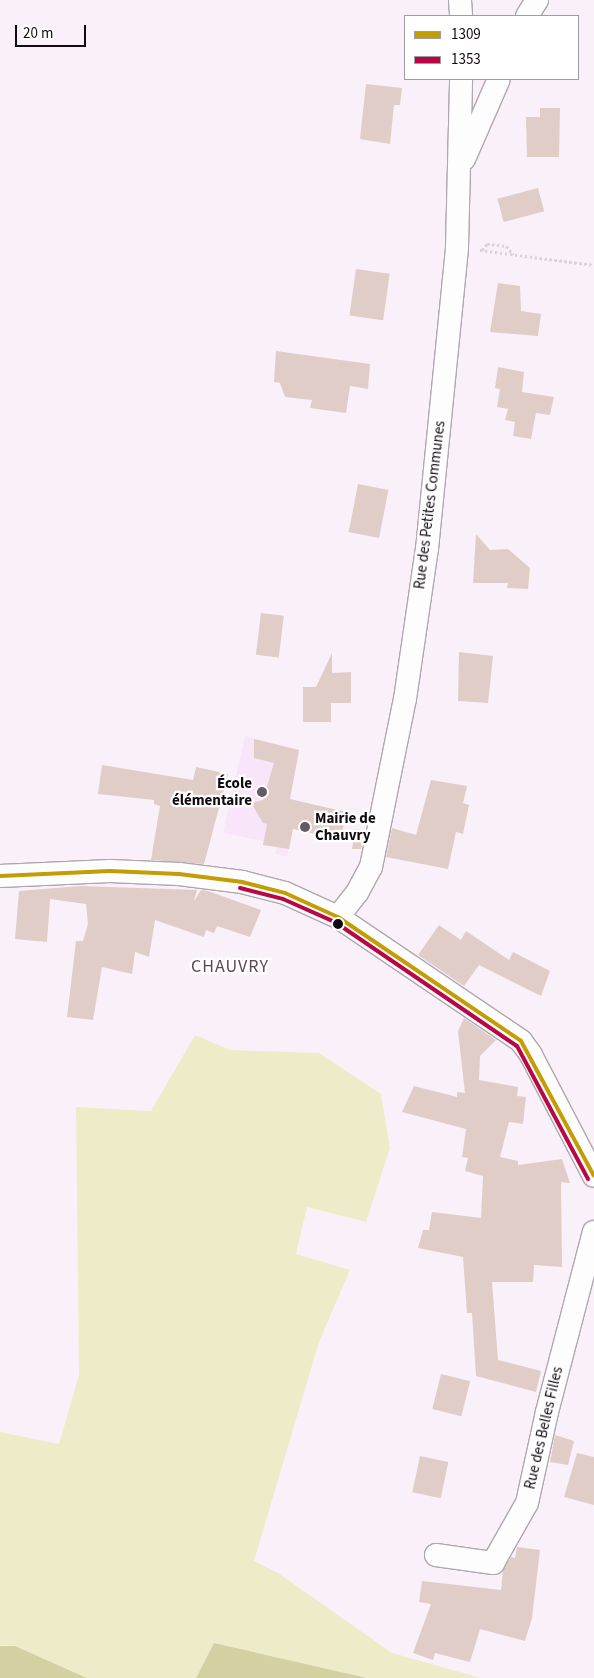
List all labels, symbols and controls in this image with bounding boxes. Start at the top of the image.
scale bar [18,15,89,47]
legend [404,15,579,80]
text: 20 m [23,23,53,44]
text: 1309 [451,24,481,45]
text: 1353 [451,49,481,70]
street label: Rue des Petites Communes [411,420,449,590]
place label: École élémentaire [172,774,252,809]
marker: École élémentaire [256,786,268,798]
place label: Mairie de Chauvry [315,809,376,844]
marker: Mairie de Chauvry [299,821,311,833]
unlabelled marker [333,919,343,929]
district label: CHAUVRY [190,956,270,978]
street label: Rue des Belles Filles [521,1365,567,1491]

